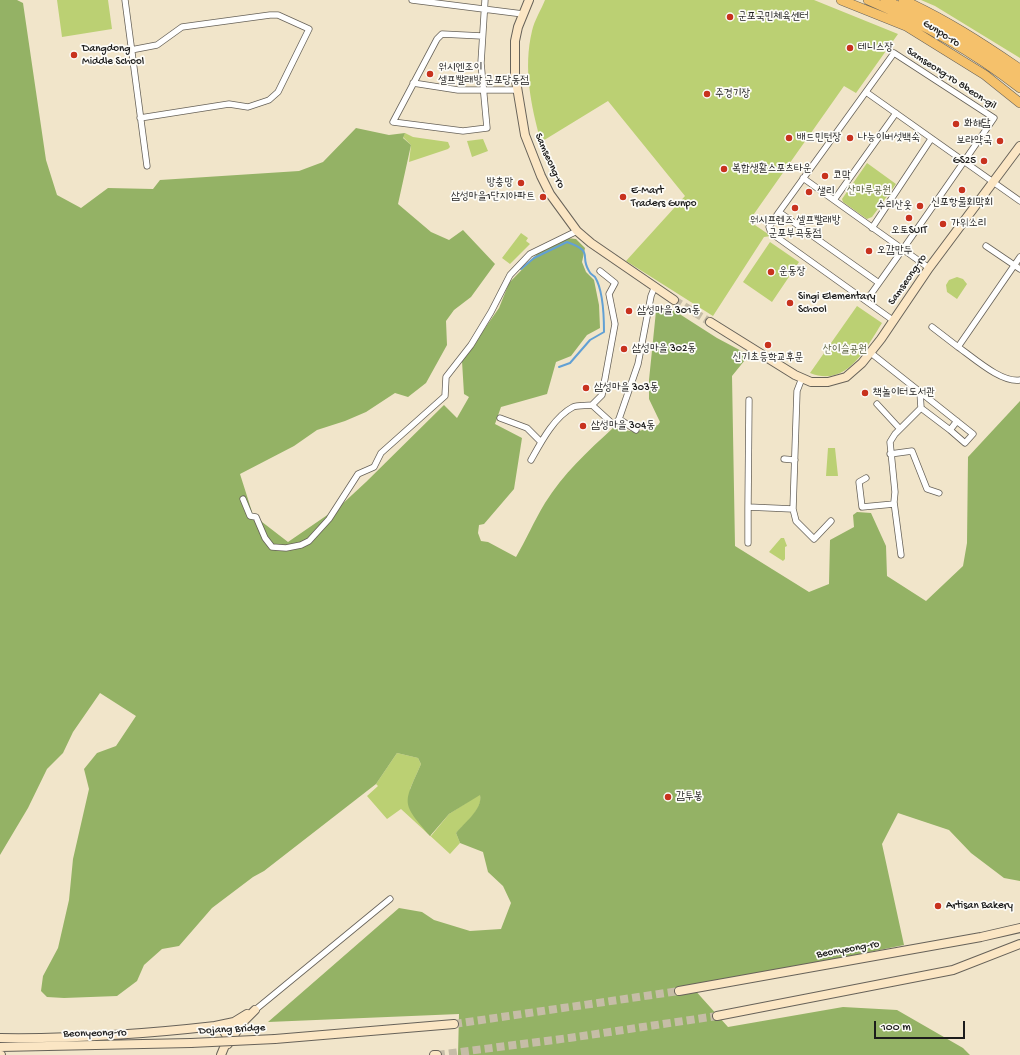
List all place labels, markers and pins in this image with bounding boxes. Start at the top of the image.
place label: 군포국민체육센터 [738,10,809,24]
marker: 군포국민체육센터 [725,12,735,22]
place label: 테니스장 [858,41,893,55]
place label: Dangdong Middle School [82,42,144,68]
marker: 테니스장 [845,43,855,53]
marker: Dangdong Middle School [69,50,79,60]
place label: 워시엔조이 셀프빨래방 군포당동점 [438,61,529,87]
marker: 워시엔조이 셀프빨래방 군포당동점 [425,69,435,79]
place label: 주경기장 [715,87,750,101]
marker: 주경기장 [702,89,712,99]
place label: 화해담 [964,117,991,131]
marker: 화해담 [951,119,961,129]
place label: 배드민턴장 [797,131,841,145]
place label: 나능이버섯백숙 [858,131,920,145]
marker: 배드민턴장 [784,133,794,143]
marker: 나능이버섯백숙 [845,133,855,143]
place label: 보라약국 [957,134,992,148]
marker: 보라약국 [995,136,1005,146]
place label: GS25 [953,154,976,168]
marker: GS25 [979,156,989,166]
place label: 복합생활스포츠타운 [732,162,812,176]
marker: 복합생활스포츠타운 [719,164,729,174]
place label: 코막 [833,169,851,183]
marker: 코막 [820,171,830,181]
place label: 방충망 [486,176,513,190]
marker: 방충망 [516,178,526,188]
place label: E-Mart Traders Gunpo [631,184,696,210]
place label: 샐리 [817,185,835,199]
marker: 신포항물회막회 [957,185,967,195]
marker: 샐리 [804,187,814,197]
place label: 삼성마을1단지아파트 [451,190,535,204]
marker: 삼성마을1단지아파트 [538,192,548,202]
marker: E-Mart Traders Gunpo [618,192,628,202]
place label: 신포항물회막회 [931,196,993,210]
place label: 수리산옷 [877,199,912,213]
marker: 수리산옷 [915,201,925,211]
marker: 워시프렌즈 셀프빨래방 군포부곡동점 [790,203,800,213]
marker: 오토SUIT [904,213,914,223]
place label: 워시프렌즈 셀프빨래방 군포부곡동점 [749,214,841,240]
place label: 가위소리 [951,217,986,231]
marker: 가위소리 [938,219,948,229]
place label: 오토SUIT [891,224,927,238]
place label: 오감만두 [877,244,912,258]
marker: 오감만두 [864,246,874,256]
place label: 운동장 [779,265,806,279]
marker: 운동장 [766,267,776,277]
place label: Singi Elementary School [798,290,876,316]
marker: Singi Elementary School [785,298,795,308]
place label: 삼성마을 301동 [637,304,700,318]
marker: 삼성마을 301동 [624,306,634,316]
marker: 신기초등학교후문 [763,340,773,350]
place label: 삼성마을 302동 [632,342,696,356]
marker: 삼성마을 302동 [619,344,629,354]
place label: 신기초등학교후문 [733,351,803,365]
place label: 삼성마을 303동 [594,381,659,395]
marker: 삼성마을 303동 [581,383,591,393]
place label: 책놀이터도서관 [873,386,935,400]
marker: 책놀이터도서관 [860,388,870,398]
place label: 삼성마을 304동 [591,419,655,433]
marker: 삼성마을 304동 [578,421,588,431]
place label: 감투봉 [676,790,703,804]
marker: 감투봉 [663,792,673,802]
place label: Artisan Bakery [946,899,1013,913]
marker: Artisan Bakery [933,901,943,911]

